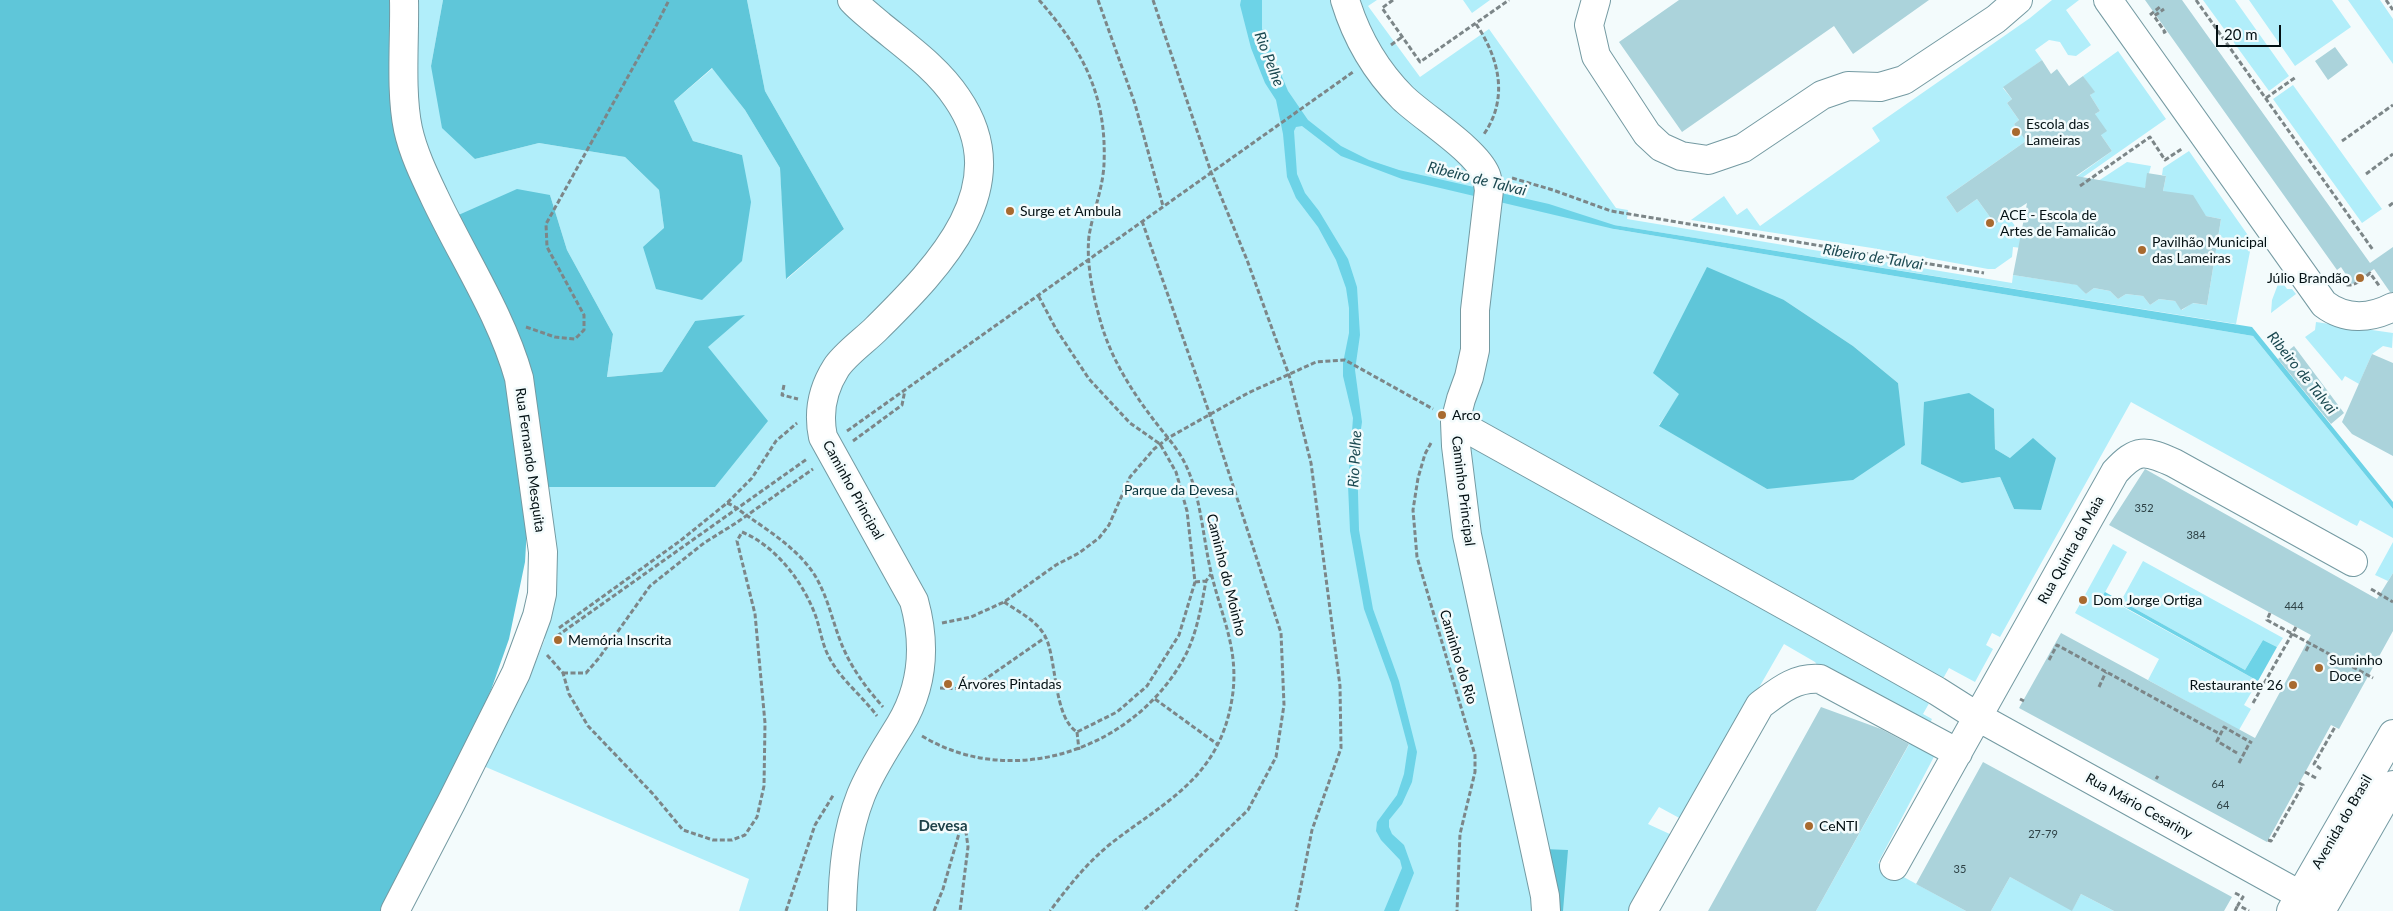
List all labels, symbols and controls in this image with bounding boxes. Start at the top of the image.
scale bar [2218,15,2283,47]
text: 20 m [2224,25,2258,43]
water label: Rio Pelhe [1250,29,1288,89]
place label: Escola das Lameiras [2026,116,2089,148]
marker: Escola das Lameiras [2010,126,2022,138]
water label: Ribeiro de Talvai [1426,158,1528,200]
place label: Surge et Ambula [1020,203,1121,219]
marker: Surge et Ambula [1004,205,1016,217]
place label: ACE - Escola de Artes de Famalicão [2000,207,2116,240]
marker: ACE - Escola de Artes de Famalicão [1984,217,1996,229]
place label: Pavilhão Municipal das Lameiras [2152,234,2267,266]
water label: Ribeiro de Talvai [1822,240,1924,274]
marker: Pavilhão Municipal das Lameiras [2136,244,2148,256]
place label: Júlio Brandão [2267,270,2350,286]
marker: Júlio Brandão [2354,272,2366,284]
water label: Ribeiro de Talvai [2263,328,2341,418]
street label: Rua Fernando Mesquita [512,387,548,533]
place label: Arco [1452,407,1481,423]
marker: Arco [1436,409,1448,421]
water label: Rio Pelhe [1345,430,1365,488]
street label: Caminho Principal [1448,435,1478,547]
street label: Caminho Principal [819,437,887,543]
park label: Parque da Devesa [1124,482,1234,498]
street label: Rua Quinta da Maia [2034,493,2108,607]
house number: 352 [2134,501,2154,515]
street label: Caminho do Moinho [1203,512,1249,638]
house number: 384 [2186,528,2206,542]
place label: Dom Jorge Ortiga [2093,592,2202,608]
marker: Dom Jorge Ortiga [2077,594,2089,606]
house number: 444 [2284,599,2304,613]
street label: Caminho do Rio [1436,608,1480,706]
place label: Memória Inscrita [568,632,671,648]
marker: Memória Inscrita [552,634,564,646]
place label: Suminho Doce [2329,652,2383,684]
marker: Suminho Doce [2313,662,2325,674]
place label: Árvores Pintadas [958,676,1062,692]
place label: Restaurante 26 [2190,677,2283,693]
marker: Árvores Pintadas [942,678,954,690]
marker: Restaurante 26 [2287,679,2299,691]
street label: Rua Mário Cesariny [2083,770,2195,842]
street label: Avenida do Brasil [2308,772,2376,872]
house number: 64 [2212,777,2224,791]
house number: 64 [2217,798,2229,812]
district label: Devesa [918,817,968,835]
place label: CeNTI [1819,818,1858,834]
marker: CeNTI [1803,820,1815,832]
house number: 27-79 [2028,827,2058,841]
house number: 35 [1954,862,1966,876]

